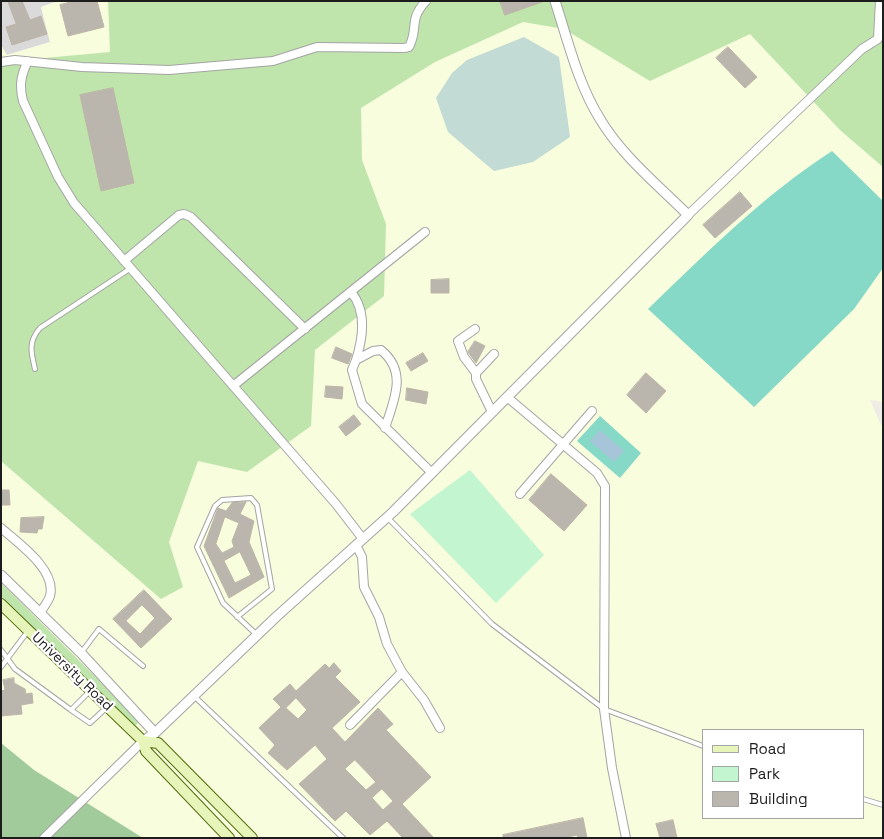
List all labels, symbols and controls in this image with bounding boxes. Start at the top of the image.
street label: University Road [28,629,116,715]
legend [702,729,864,819]
text: Road [749,739,786,758]
text: Park [749,764,780,783]
text: Building [749,789,808,808]

